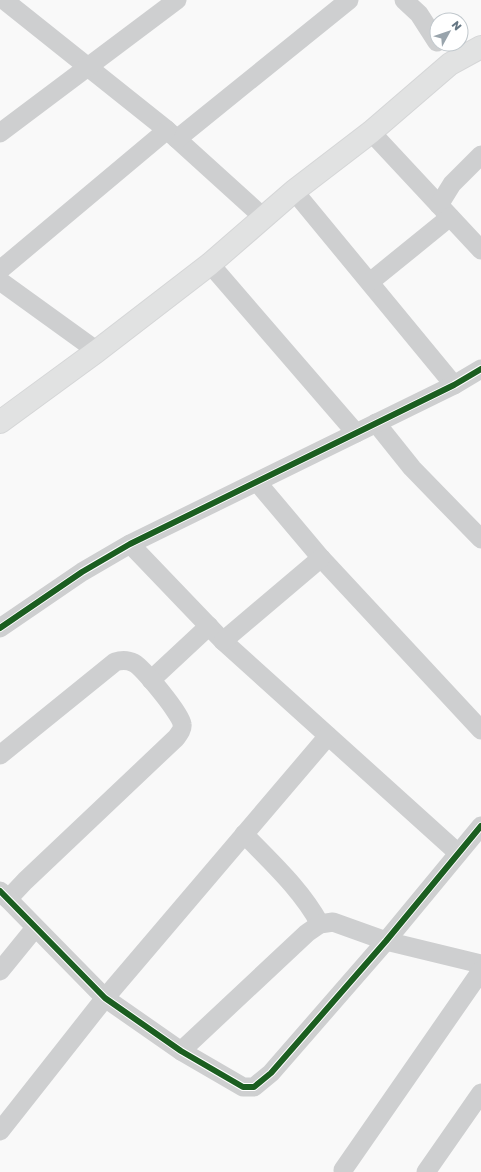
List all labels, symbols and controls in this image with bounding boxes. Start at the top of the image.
north arrow [429,12,469,52]
text: N [449,18,465,33]

